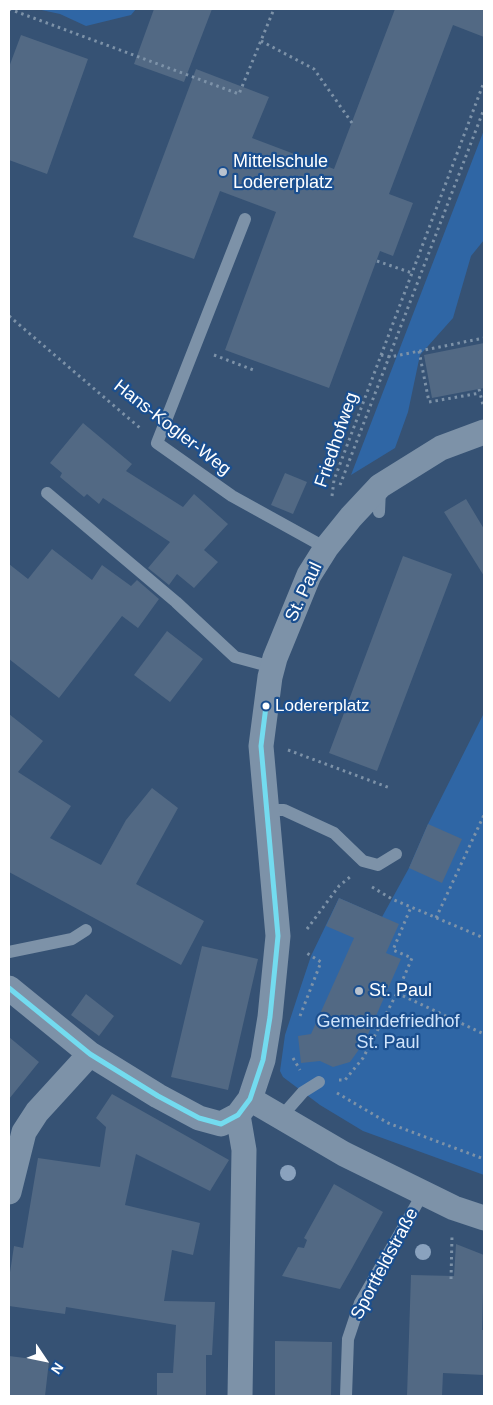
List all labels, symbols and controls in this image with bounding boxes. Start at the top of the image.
place label: Mittelschule Lodererplatz [233,151,333,193]
marker: Mittelschule Lodererplatz [217,166,229,178]
street label: Hans-Kogler-Weg [109,376,235,480]
street label: Friedhofweg [311,390,363,490]
street label: St. Paul [281,559,327,625]
place label: Lodererplatz [275,696,370,716]
marker: Lodererplatz [261,701,271,711]
place label: St. Paul [369,980,432,1002]
marker: St. Paul [353,985,365,997]
park label: Gemeindefriedhof St. Paul [316,1011,460,1054]
street label: Sportfeldstraße [347,1205,423,1323]
north arrow [20,1335,70,1385]
text: N [48,1360,67,1377]

